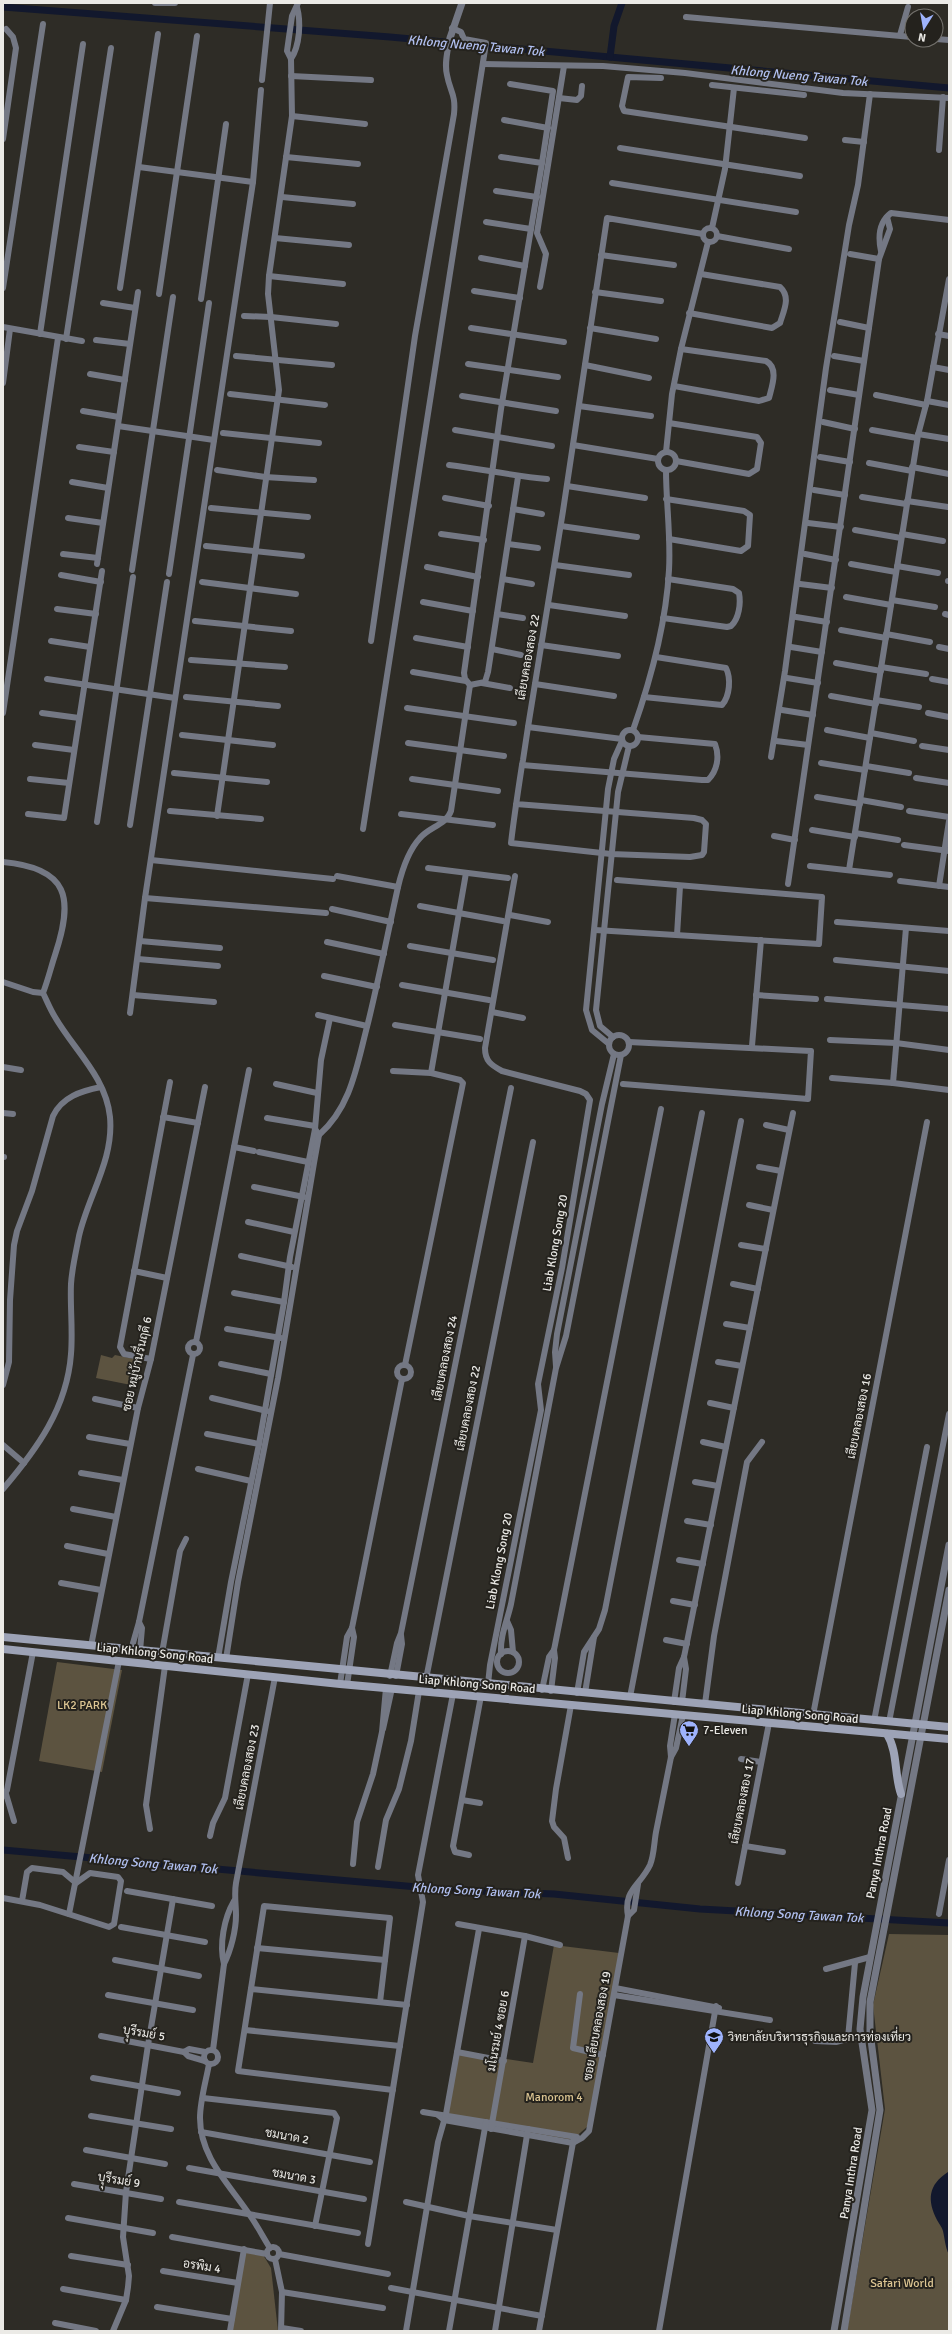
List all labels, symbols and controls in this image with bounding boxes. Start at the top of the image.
north arrow [904,8,944,48]
text: N [917,30,927,44]
water label: Khlong Nueng Tawan Tok [407,32,547,60]
water label: Khlong Nueng Tawan Tok [730,62,870,90]
street label: เลียบคลองสอง 22 [513,613,543,701]
street label: Liab Klong Song 20 [540,1193,571,1293]
street label: เลียบคลองสอง 24 [429,1313,461,1402]
street label: ซอย หมู่บ้านรื่นฤดี 6 [115,1314,156,1413]
street label: เลียบคลองสอง 22 [452,1364,484,1452]
street label: เลียบคลองสอง 16 [843,1372,875,1460]
street label: Liab Klong Song 20 [483,1512,516,1611]
street label: Liap Khlong Song Road [96,1640,214,1667]
street label: Liap Khlong Song Road [418,1672,536,1697]
park label: LK2 PARK [57,1698,107,1713]
street label: Liap Khlong Song Road [741,1702,859,1727]
supermarket icon: 7-Eleven [678,1719,700,1747]
street label: เลียบคลองสอง 23 [231,1723,263,1811]
place label: 7-Eleven [703,1723,748,1738]
street label: เลียบคลองสอง 17 [726,1757,758,1845]
street label: Panya Inthra Road [863,1806,896,1900]
water label: Khlong Song Tawan Tok [88,1850,219,1878]
water label: Khlong Song Tawan Tok [411,1880,542,1902]
water label: Khlong Song Tawan Tok [734,1904,865,1926]
street label: ซอย เลียบคลองสอง 19 [579,1970,615,2082]
street label: มโนรมย์ 4 ซอย 6 [483,1989,513,2073]
street label: บุุรีรมย์ 5 [121,2021,166,2049]
school or university icon: วิทยาลัยบริหารธุรกิจและการท่องเที่ยว [703,2026,725,2054]
place label: วิทยาลัยบริหารธุรกิจและการท่องเที่ยว [727,2026,911,2046]
park label: Manorom 4 [525,2090,583,2105]
street label: ชมนาด 2 [264,2125,310,2148]
street label: Panya Inthra Road [837,2126,866,2220]
street label: ชมนาด 3 [271,2165,317,2188]
street label: บุุรีรมย์ 9 [96,2169,141,2196]
street label: อรพิม 4 [182,2256,222,2277]
park label: Safari World [870,2276,934,2291]

